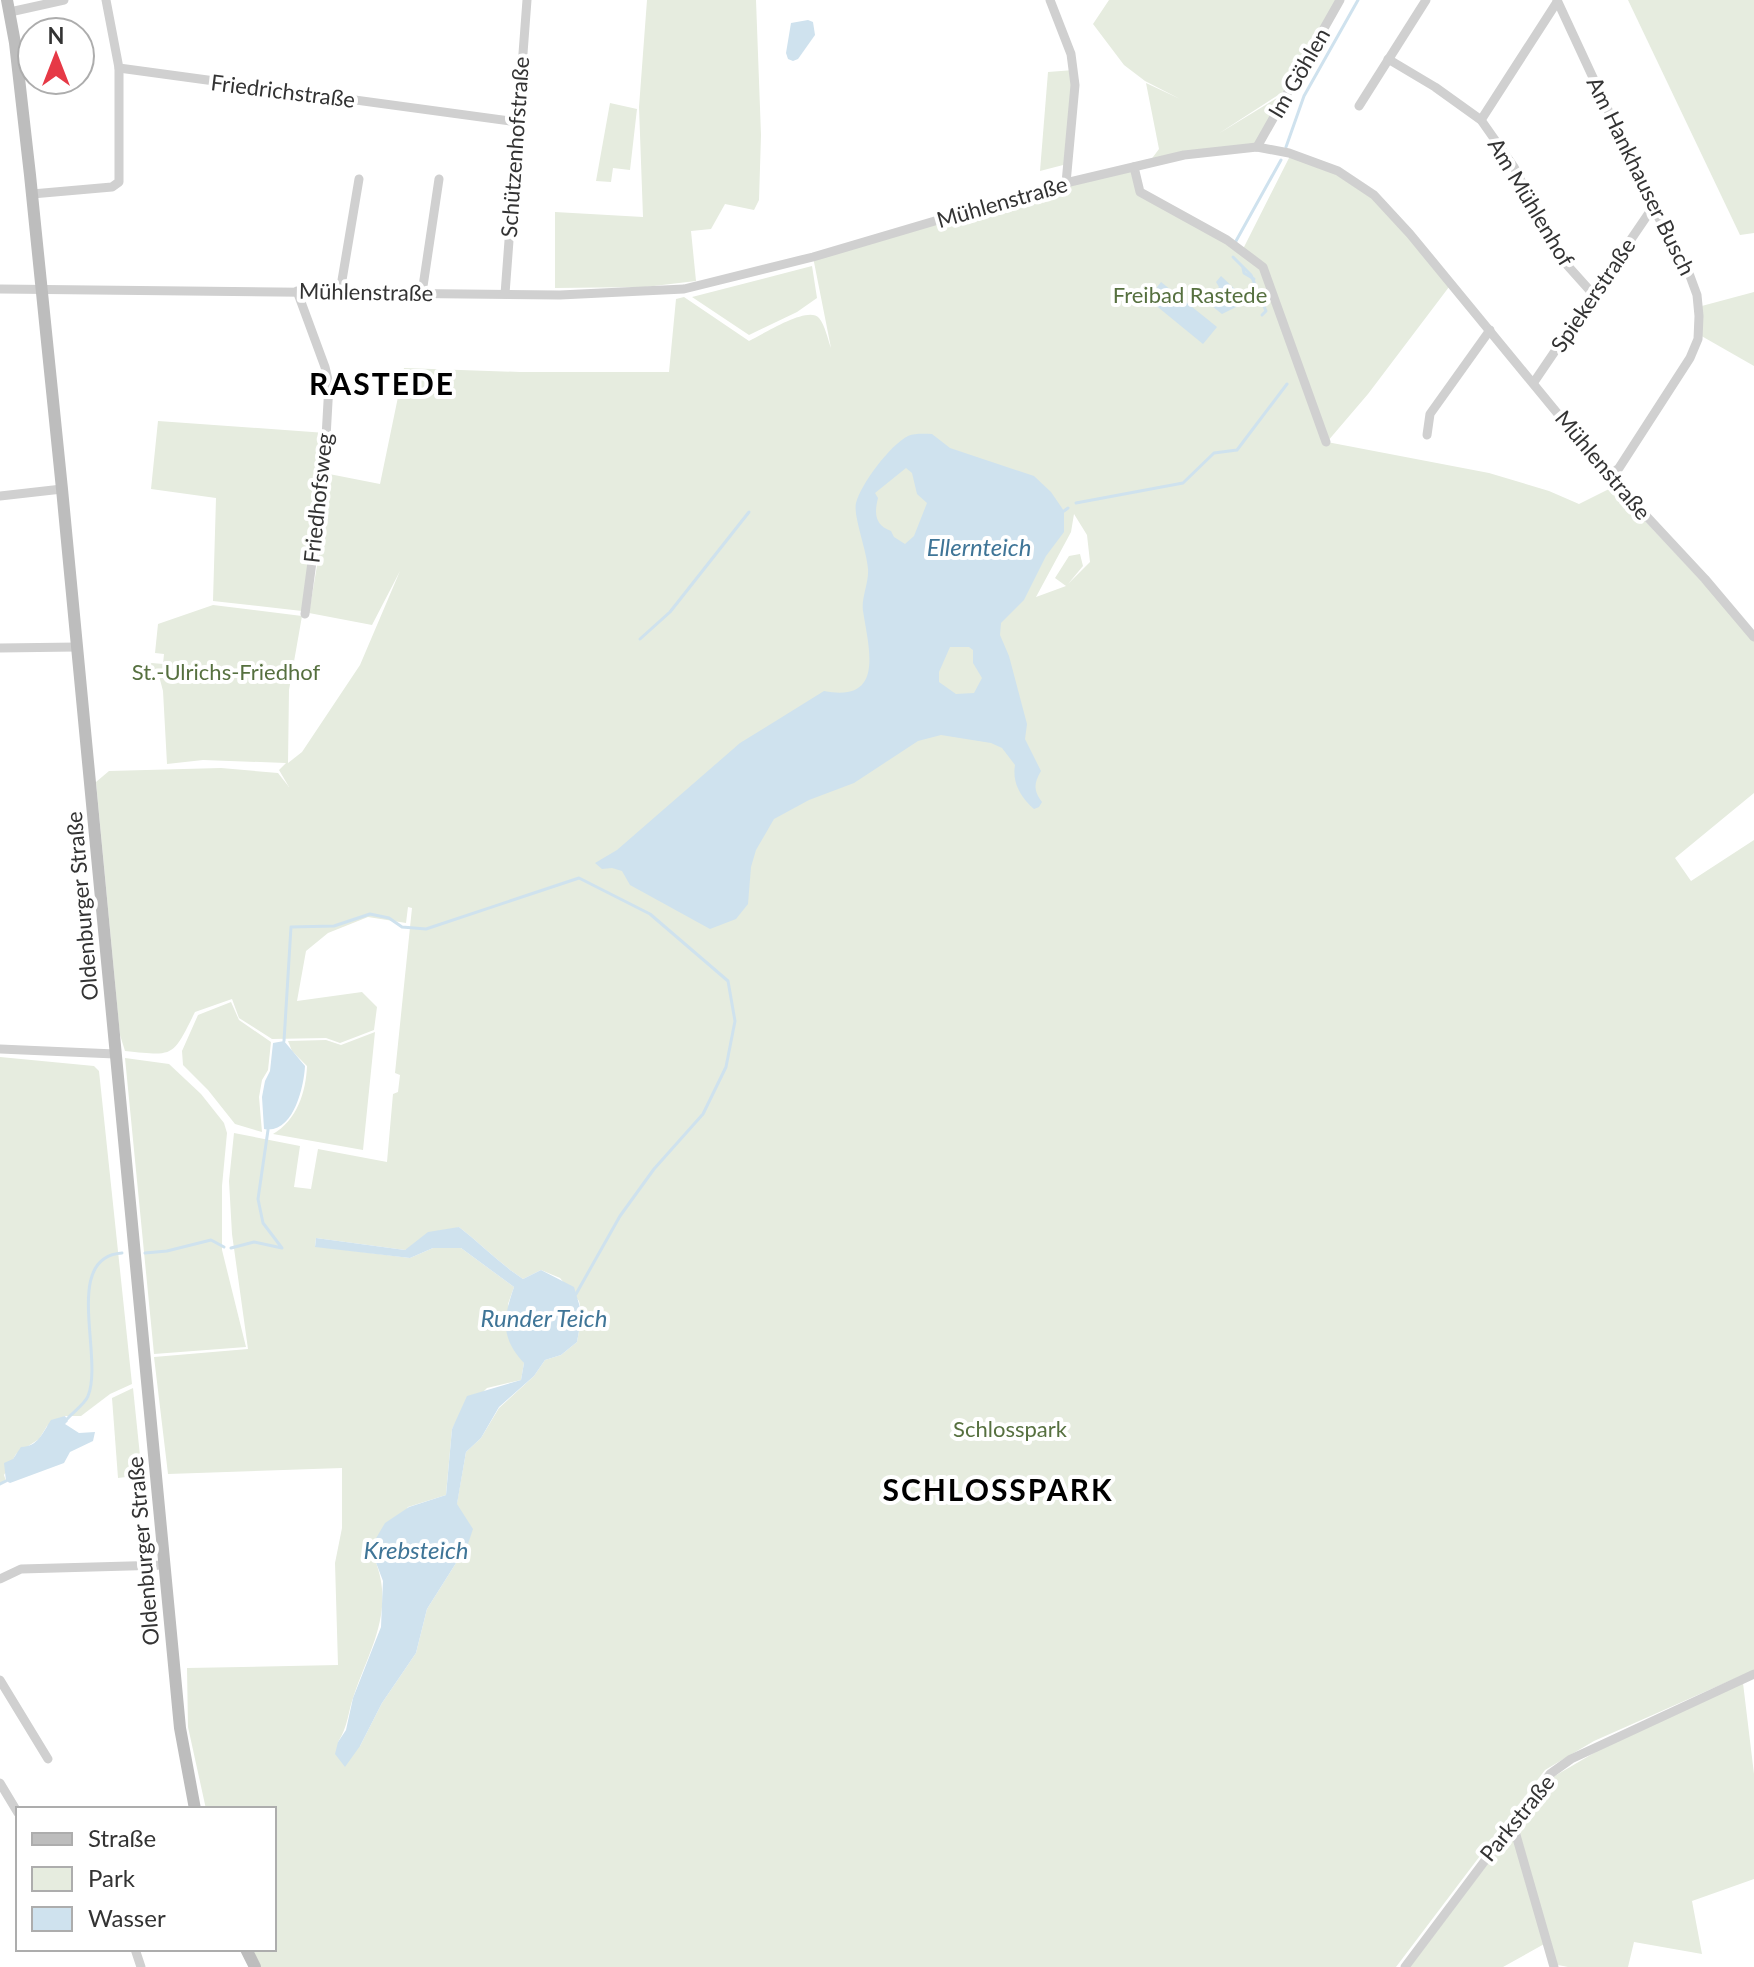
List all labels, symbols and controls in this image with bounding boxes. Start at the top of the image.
north arrow [16,16,96,96]
text: N [48,22,64,49]
street label: Im Göhlen [1262,23,1335,123]
street label: Schützenhofstraße [495,56,534,238]
street label: Friedrichstraße [209,68,357,113]
street label: Am Hankhauser Busch [1582,72,1701,280]
street label: Am Mühlenhof [1483,133,1580,271]
street label: Mühlenstraße [934,170,1070,233]
street label: Spiekerstraße [1545,233,1641,357]
street label: Mühlenstraße [299,277,433,306]
park label: Freibad Rastede [1113,281,1267,308]
district label: RASTEDE [309,365,455,401]
street label: Mühlenstraße [1550,405,1657,525]
street label: Friedhofsweg [297,432,338,564]
water label: Ellernteich [927,532,1031,561]
park label: St.-Ulrichs-Friedhof [132,658,321,685]
street label: Oldenburger Straße [60,810,103,1002]
water label: Runder Teich [481,1303,607,1332]
park label: Schlosspark [953,1415,1068,1442]
street label: Oldenburger Straße [121,1455,164,1647]
district label: SCHLOSSPARK [882,1471,1114,1507]
water label: Krebsteich [363,1535,469,1564]
street label: Parkstraße [1474,1769,1560,1866]
legend [16,1807,276,1951]
text: Straße [88,1823,156,1852]
text: Park [88,1863,136,1892]
text: Wasser [88,1903,166,1932]

